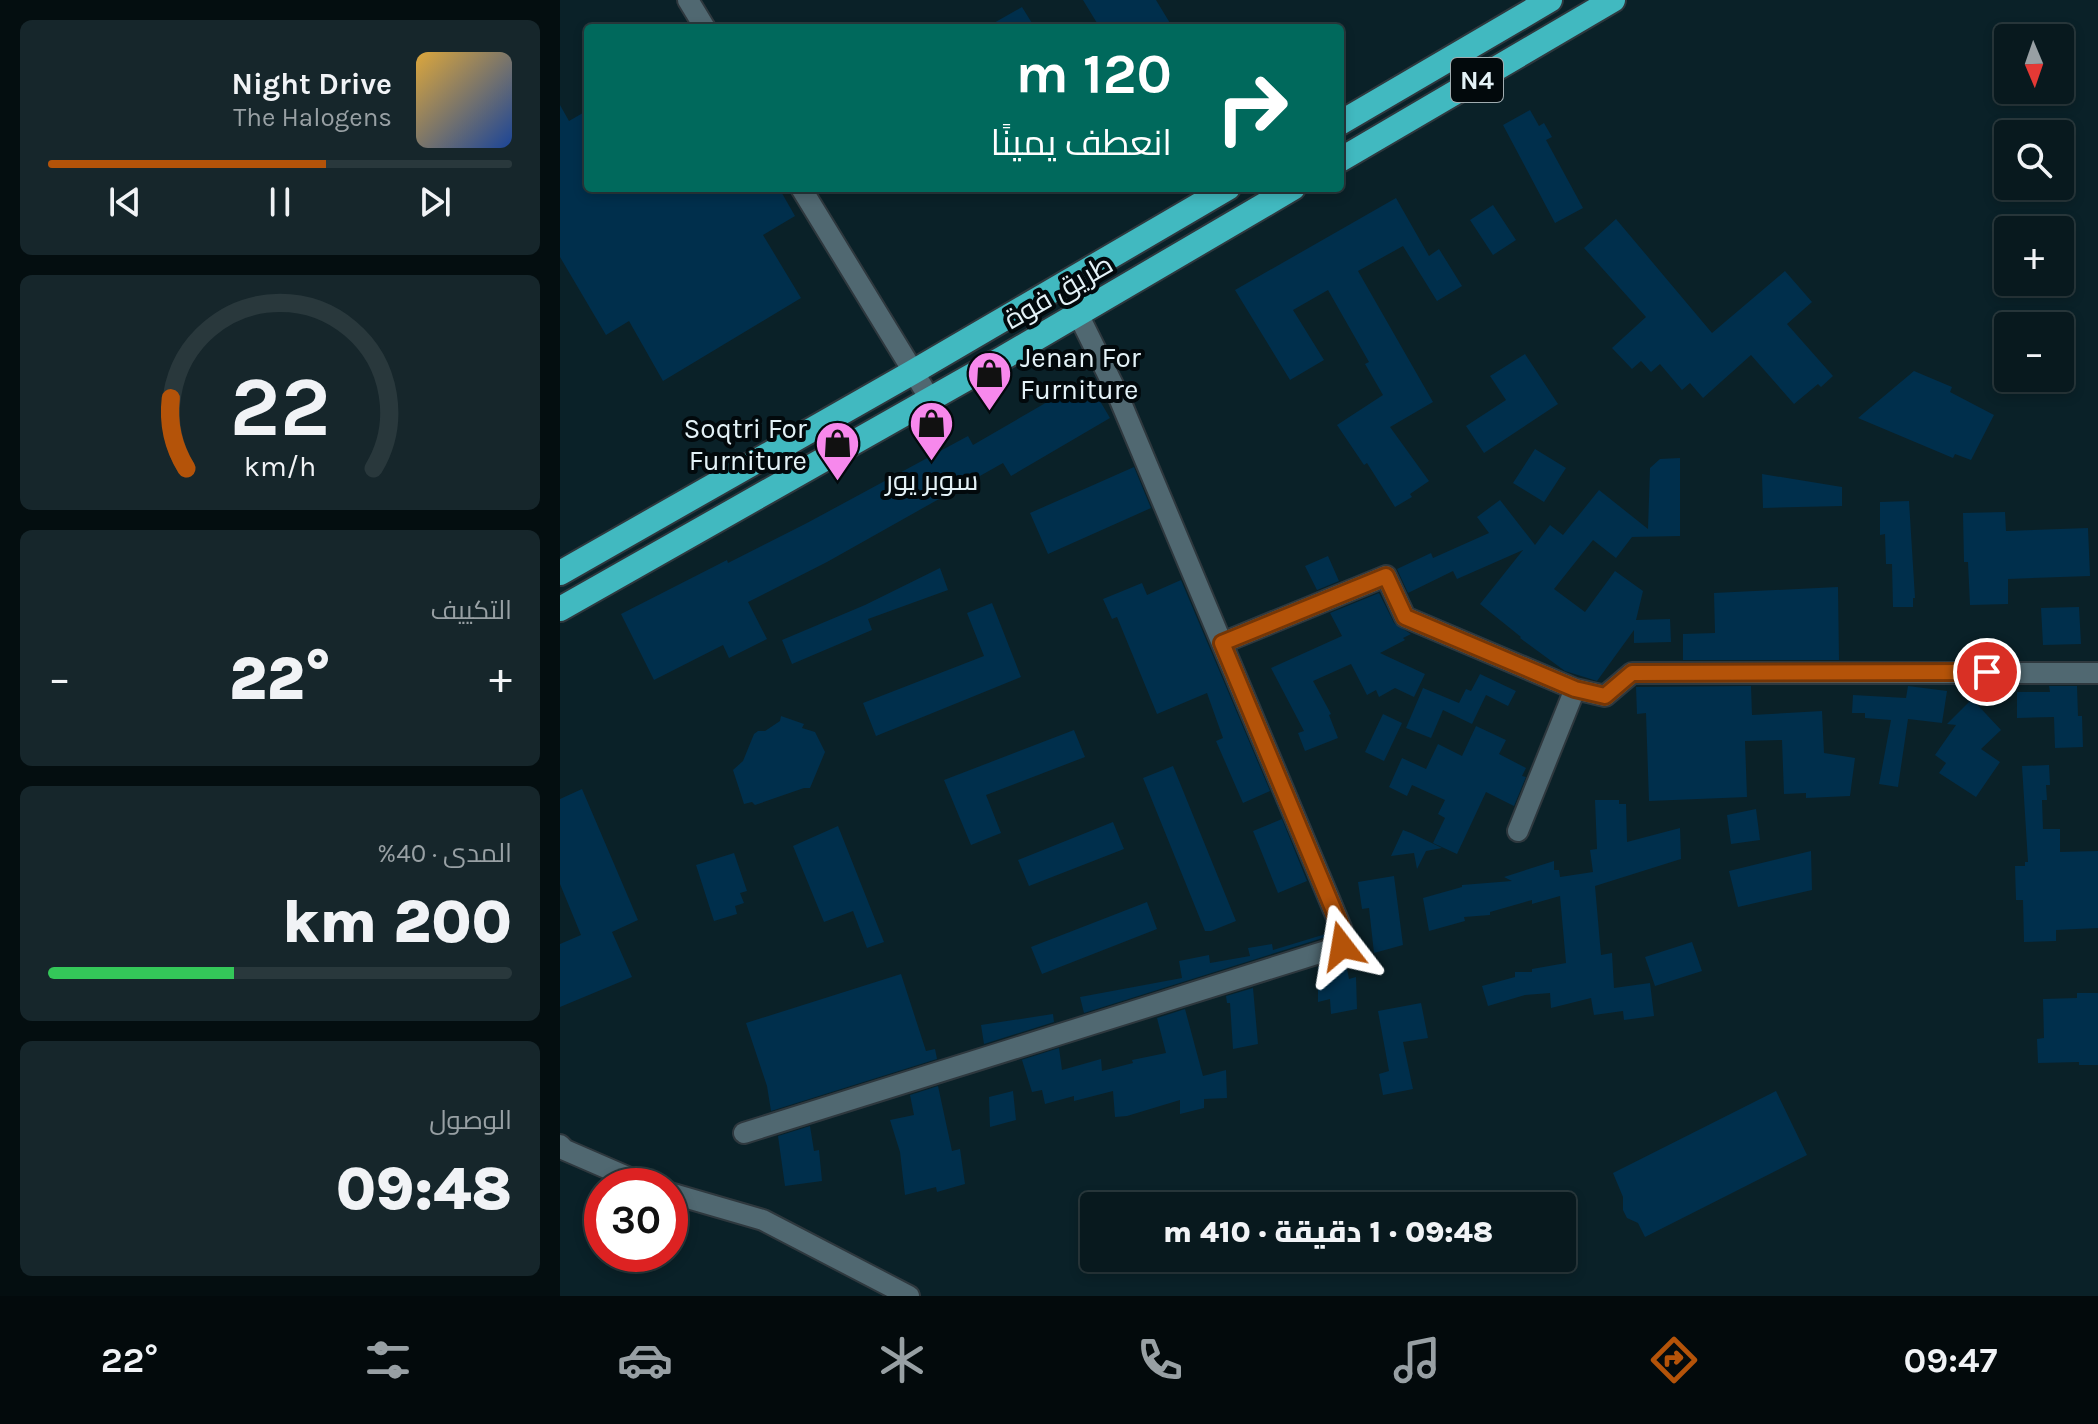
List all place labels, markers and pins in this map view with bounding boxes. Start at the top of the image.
place label: Jenan For Furniture [1020,341,1142,406]
shop icon: Jenan For Furniture [965,349,1013,412]
shop icon: سوبر يور [908,399,956,462]
place label: Soqtri For Furniture [683,412,808,477]
shop icon: Soqtri For Furniture [814,420,862,483]
place label: سوبر يور [884,464,978,497]
pin [1953,638,2021,706]

